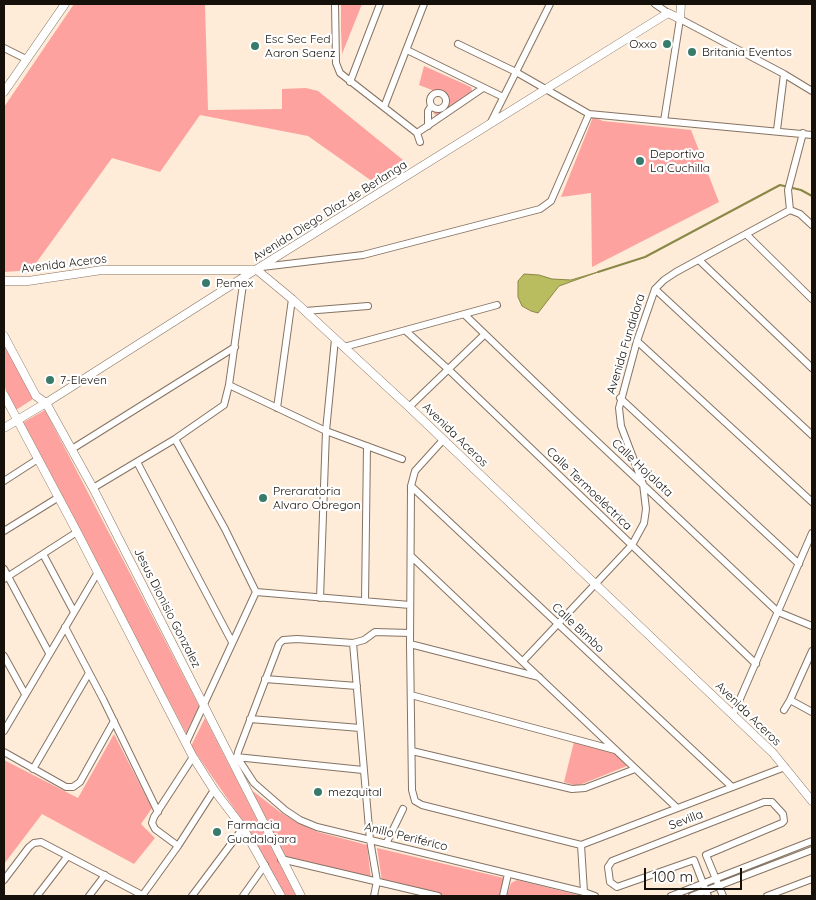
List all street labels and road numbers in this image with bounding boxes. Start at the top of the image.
street label: Avenida Diego Díaz de Berlanga [250,157,410,265]
street label: Avenida Aceros [21,252,107,276]
street label: Avenida Fundidora [604,292,648,396]
street label: Avenida Aceros [419,400,491,470]
street label: Calle Hojalata [608,436,676,500]
street label: Calle Termoeléctrica [543,445,635,533]
street label: Jesus Dionisio Gonzalez [131,546,203,670]
street label: Calle Bimbo [549,600,607,656]
street label: Avenida Aceros [712,679,784,749]
street label: Sevilla [667,807,705,833]
street label: Anillo Periférico [363,820,449,854]

